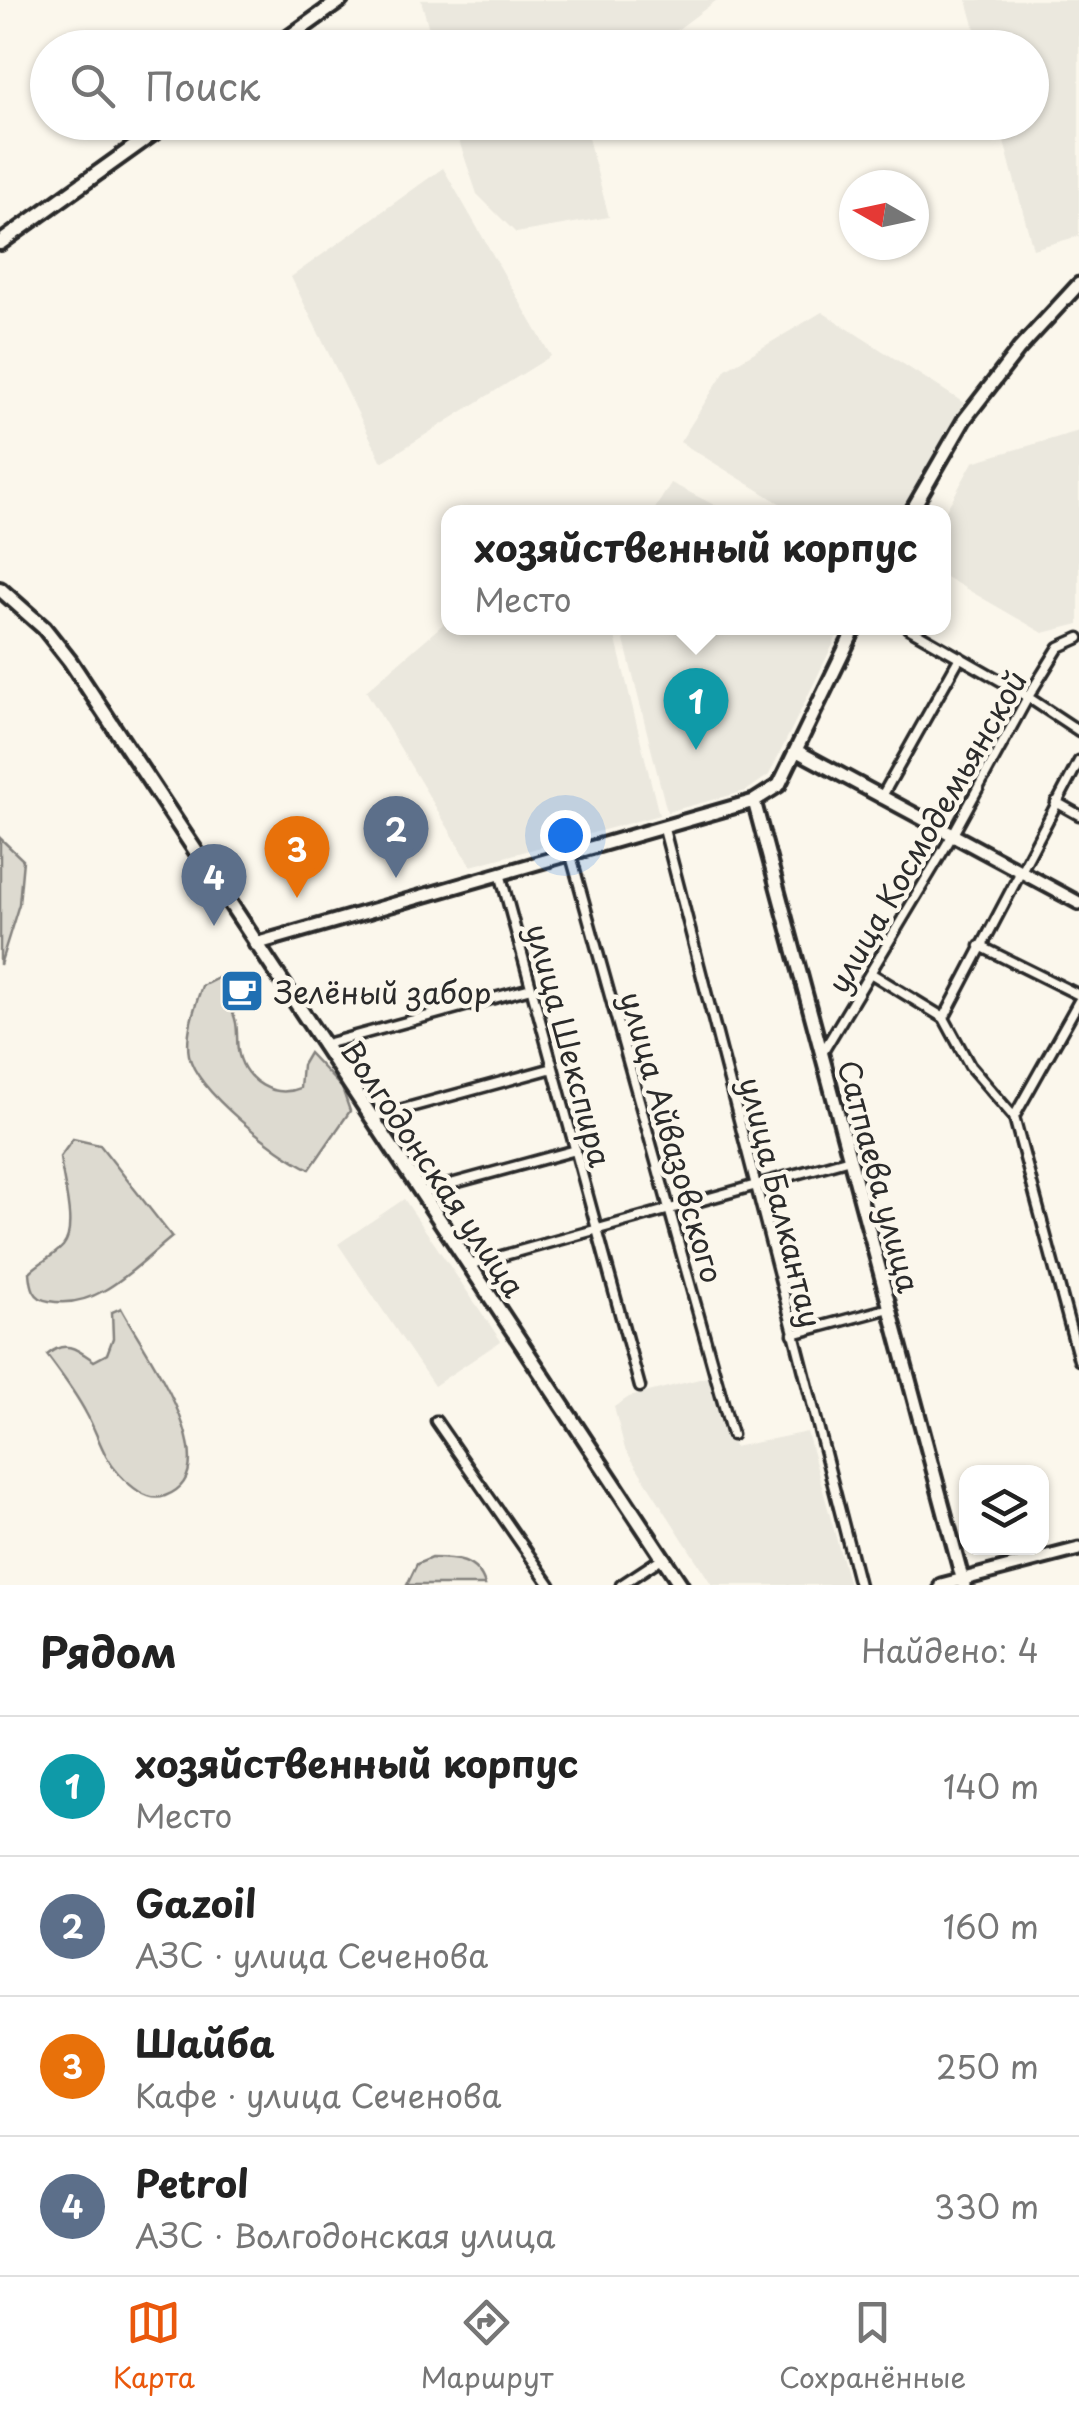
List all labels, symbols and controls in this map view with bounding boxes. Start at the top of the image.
search box [30,30,1049,140]
text: Поиск [145,57,260,114]
icon: search [65,58,120,113]
north arrow [839,170,929,260]
popup [441,505,951,635]
text: хозяйственный корпус [474,518,918,575]
text: Место [474,575,572,623]
street label: улица Космодемьянской [815,661,1037,1001]
pin: 1 [664,668,728,750]
pin: 2 [364,796,428,878]
your location [540,810,591,861]
pin: 3 [264,816,330,898]
pin: 4 [182,844,246,926]
street label: улица Шекспира [516,918,624,1172]
cafe icon: Зелёный забор [219,968,265,1014]
place label: Зелёный забор [274,969,491,1014]
street label: улица Айвазовского [610,986,736,1288]
street label: Волгодонская улица [331,1030,537,1306]
street label: Сатпаева улица [827,1055,933,1297]
street label: улица Балкантау [729,1072,835,1332]
map controls [959,1465,1049,1555]
button: layers [959,1465,1049,1555]
text: Рядом [40,1619,177,1682]
text: Найдено: 4 [861,1626,1039,1674]
text: хозяйственный корпус [135,1734,579,1791]
text: 1 [65,1762,80,1810]
text: 140 m [943,1762,1039,1810]
text: Место [135,1791,232,1839]
text: Gazoil [135,1874,256,1931]
text: 2 [61,1902,84,1950]
text: 160 m [943,1902,1039,1950]
text: АЗС · улица Сеченова [135,1931,488,1979]
text: Шайба [135,2014,275,2071]
text: 3 [62,2042,83,2090]
text: 250 m [936,2042,1039,2090]
text: Кафе · улица Сеченова [135,2071,501,2119]
text: Petrol [135,2154,249,2211]
text: 4 [62,2182,83,2230]
text: 330 m [934,2182,1039,2230]
text: АЗС · Волгодонская улица [135,2211,555,2259]
tab: Карта [113,2295,195,2398]
tab: Маршрут [421,2295,553,2398]
tab: Сохранённые [779,2295,966,2398]

